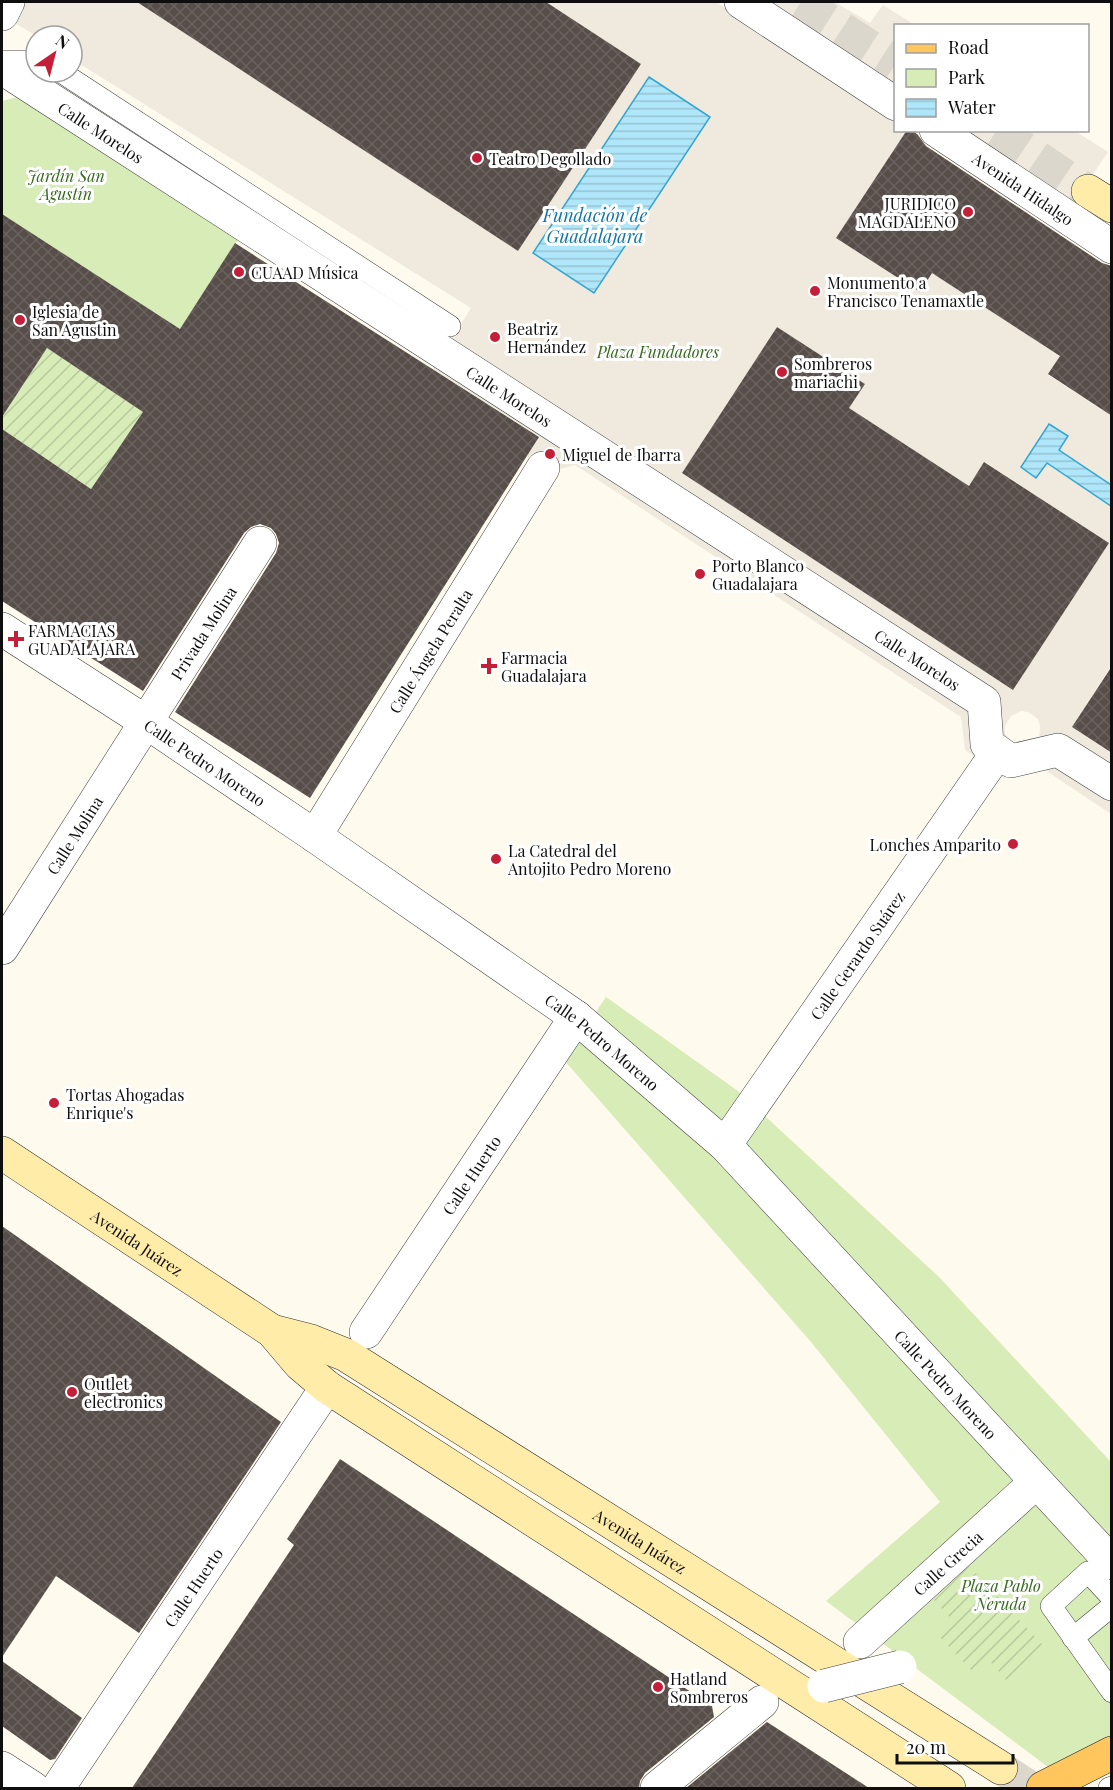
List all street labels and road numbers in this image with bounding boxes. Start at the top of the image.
street label: Calle Morelos [54,97,148,167]
street label: Avenida Hidalgo [968,146,1078,229]
street label: Calle Morelos [463,360,556,431]
street label: Privada Molina [165,582,241,683]
street label: Calle Ángela Peralta [383,585,476,717]
street label: Calle Morelos [871,624,965,695]
street label: Calle Pedro Moreno [141,714,270,811]
street label: Calle Molina [41,792,107,878]
street label: Calle Gerardo Suárez [805,887,909,1024]
street label: Calle Pedro Moreno [541,988,664,1095]
street label: Calle Huerto [437,1131,505,1218]
street label: Avenida Juárez [86,1204,188,1280]
street label: Calle Pedro Moreno [890,1325,1002,1443]
street label: Avenida Juárez [589,1503,691,1578]
street label: Calle Grecia [908,1526,986,1600]
street label: Calle Huerto [159,1543,227,1631]

